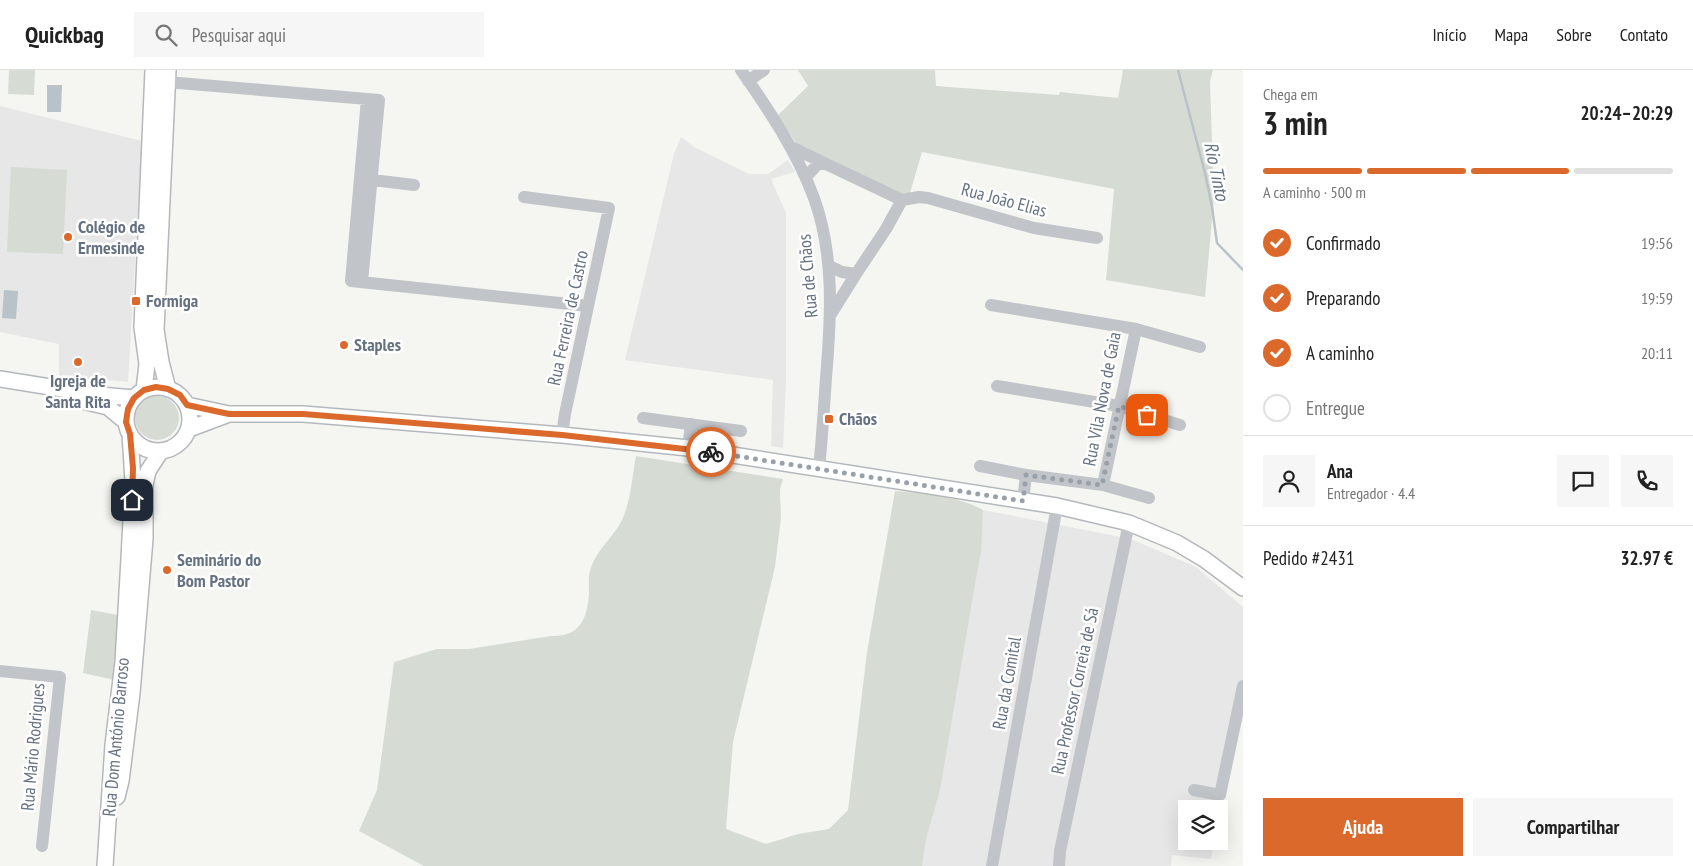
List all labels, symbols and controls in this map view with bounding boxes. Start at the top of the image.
search box [134,12,484,57]
text: Quickbag [25,19,104,50]
icon: search [152,21,180,49]
text: Pesquisar aqui [192,23,286,47]
text: Início [1432,23,1466,46]
text: Mapa [1494,23,1528,46]
text: Sobre [1556,23,1592,46]
text: Contato [1620,23,1668,46]
text: Chega em [1263,84,1318,104]
text: 20:24–20:29 [1580,101,1673,125]
text: 3 min [1263,102,1328,144]
water label: Rio Tinto [1199,140,1235,204]
street label: Rua João Elias [959,177,1049,222]
text: A caminho · 500 m [1263,182,1366,202]
place label: Colégio de Ermesinde [78,215,146,259]
icon: check [1263,229,1291,257]
marker: Colégio de Ermesinde [62,231,74,243]
text: Confirmado [1306,231,1381,255]
street label: Rua de Chãos [792,233,823,319]
text: 19:56 [1641,233,1673,253]
street label: Rua Ferreira de Castro [542,248,593,388]
icon: check [1263,284,1291,312]
text: Preparando [1306,286,1381,310]
text: 19:59 [1641,288,1673,308]
place label: Formiga [146,289,198,312]
marker: Formiga [130,295,142,307]
street label: Rua Vila Nova de Gaia [1077,330,1126,468]
place label: Staples [354,333,401,356]
marker: Staples [338,339,350,351]
icon: check [1263,339,1291,367]
text: A caminho [1306,341,1374,365]
text: 20:11 [1641,343,1673,363]
marker: Igreja de Santa Rita [72,356,84,368]
place label: Igreja de Santa Rita [45,369,111,413]
pin [1126,394,1168,436]
text: Entregue [1306,396,1365,420]
icon: bag [1133,401,1161,429]
place label: Chãos [839,407,877,430]
marker: Chãos [823,413,835,425]
courier [686,427,736,477]
icon: bike [697,438,725,466]
button: person [1263,455,1315,507]
button: chat [1557,455,1609,507]
button: phone [1621,455,1673,507]
text: Ana [1327,459,1353,483]
pin [111,479,153,521]
text: Entregador · 4.4 [1327,483,1415,503]
icon: home [118,486,146,514]
text: Pedido #2431 [1263,546,1354,570]
text: 32.97 € [1621,546,1673,570]
place label: Seminário do Bom Pastor [177,548,261,592]
marker: Seminário do Bom Pastor [161,564,173,576]
street label: Rua Professor Correia de Sá [1046,605,1103,776]
street label: Rua da Comital [987,634,1026,731]
street label: Rua Dom António Barroso [97,656,134,817]
street label: Rua Mário Rodrigues [15,682,50,812]
button: Ajuda [1263,798,1463,856]
button: Compartilhar [1473,798,1673,856]
map controls [1178,800,1228,850]
button: layers [1178,800,1228,850]

